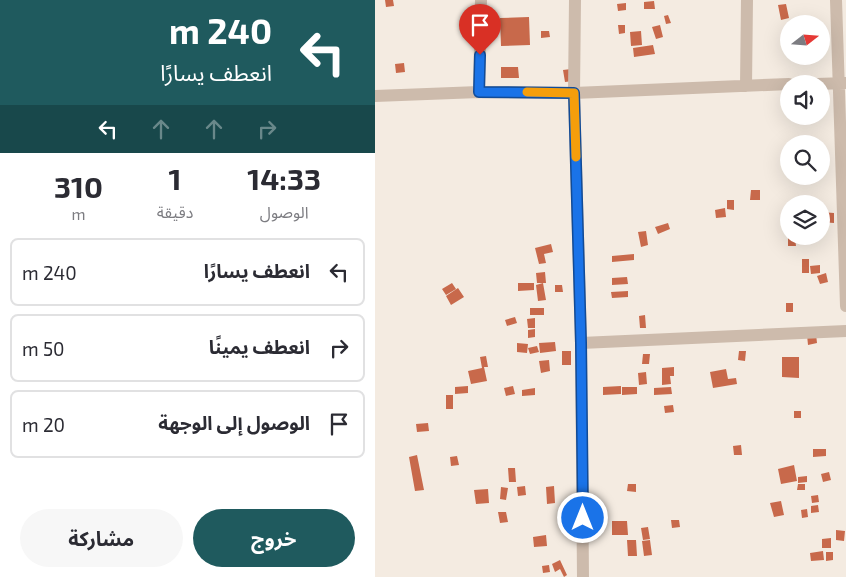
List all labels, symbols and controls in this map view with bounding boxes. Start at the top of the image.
pin [459,4,501,55]
text: 240 m [169,9,272,51]
icon: arrive [466,11,494,39]
north arrow [780,15,830,65]
map controls [780,15,830,245]
icon: left [290,20,355,85]
text: انعطف يسارًا [160,59,272,85]
button: sound [780,75,830,125]
icon: left [94,115,122,143]
icon: ahead [147,115,175,143]
icon: ahead [200,115,228,143]
icon: right [253,115,281,143]
button: search [780,135,830,185]
text: 1 [169,160,182,196]
text: 14:33 [247,160,321,196]
text: 310 [54,168,103,204]
button: layers [780,195,830,245]
text: دقيقة [157,202,193,221]
text: الوصول [260,202,308,221]
text: m [71,204,85,223]
icon: left [325,258,353,286]
text: انعطف يسارًا [204,259,310,282]
text: 240 m [22,261,77,284]
icon: right [325,334,353,362]
text: انعطف يمينًا [209,335,310,358]
text: 50 m [22,337,65,360]
icon: arrive [325,410,353,438]
text: الوصول إلى الوجهة [158,411,310,434]
text: 20 m [22,413,65,436]
position arrow [556,491,608,543]
button: مشاركة [20,509,183,567]
button: خروج [193,509,355,567]

